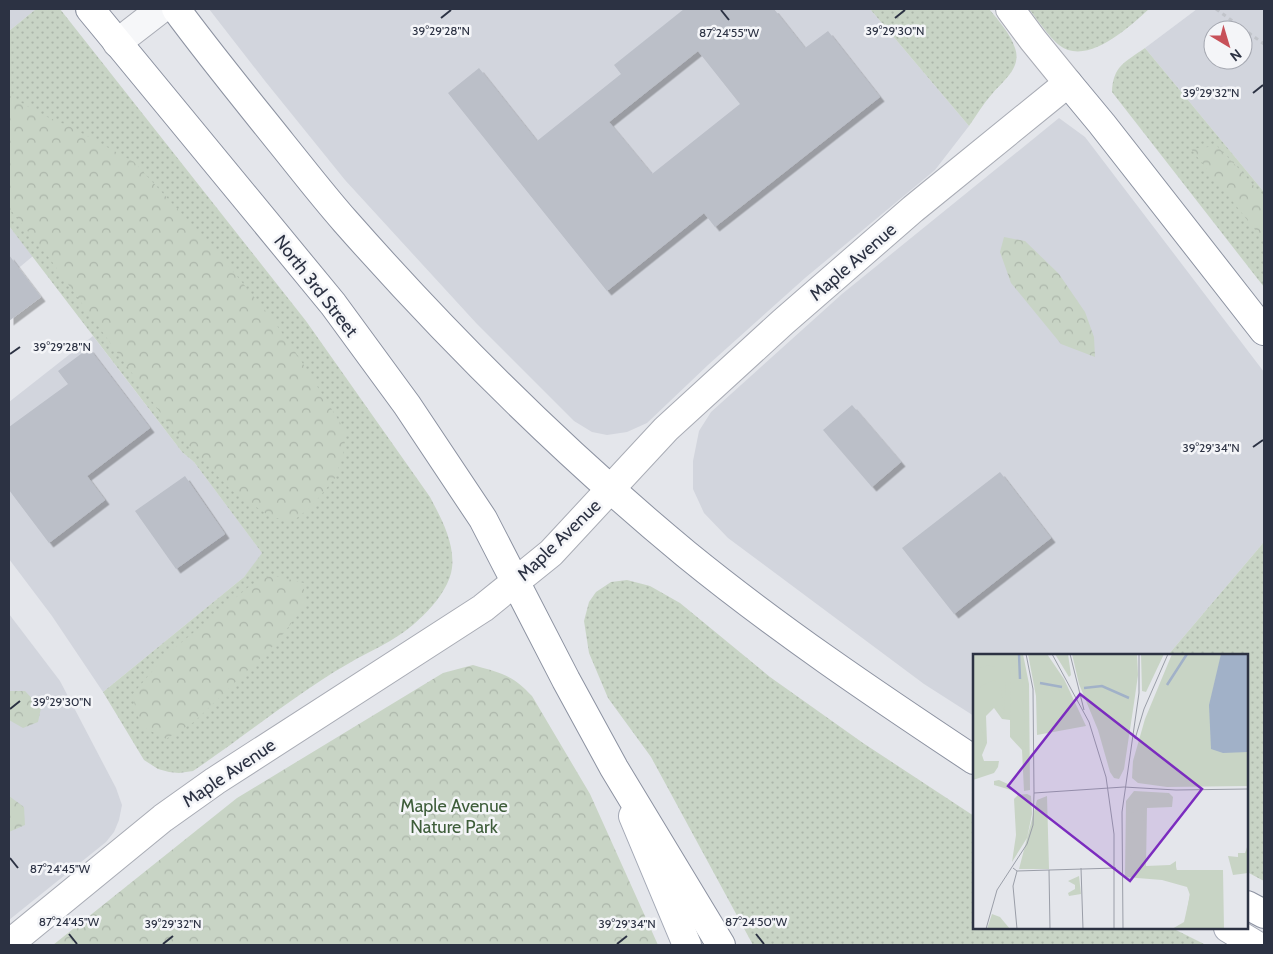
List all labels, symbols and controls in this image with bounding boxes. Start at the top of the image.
north arrow [1203,20,1253,70]
text: 39°29'28"N [412,23,470,38]
text: 39°29'30"N [865,23,925,38]
text: 87°24'55"W [699,25,760,40]
text: N [1227,45,1245,65]
text: 39°29'32"N [1182,85,1240,100]
street label: Maple Avenue [805,218,901,306]
street label: North 3rd Street [269,231,363,341]
text: 39°29'28"N [33,339,91,354]
text: 39°29'34"N [1182,440,1240,455]
street label: Maple Avenue [513,495,605,585]
inset map [973,654,1248,929]
text: 39°29'30"N [32,694,92,709]
street label: Maple Avenue [178,734,280,812]
park label: Maple Avenue Nature Park [400,795,508,838]
text: 87°24'45"W [30,861,91,876]
text: 87°24'45"W [39,914,100,929]
text: 87°24'50"W [725,914,788,929]
text: 39°29'32"N [144,916,202,931]
text: 39°29'34"N [598,916,656,931]

